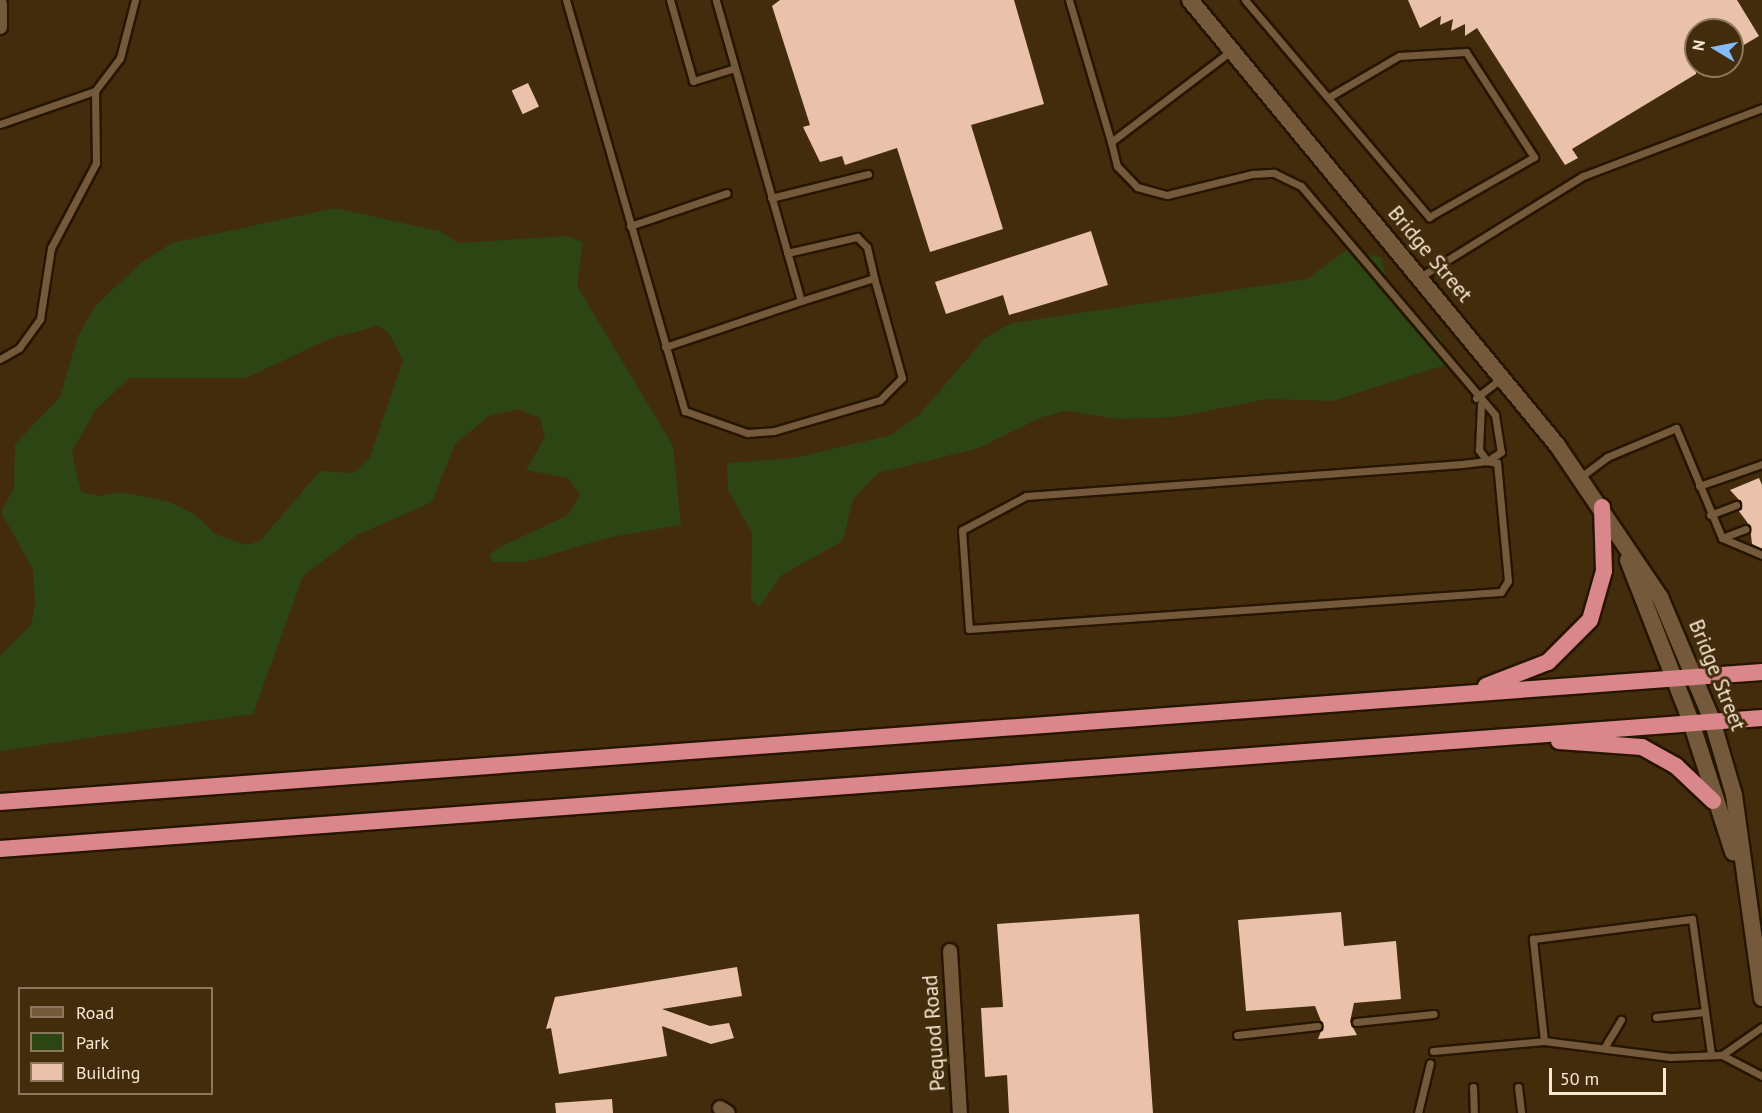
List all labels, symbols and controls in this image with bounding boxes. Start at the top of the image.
north arrow [1684,18,1744,78]
text: N [1687,38,1709,52]
street label: Bridge Street [1383,201,1477,307]
street label: Bridge Street [1683,616,1751,734]
street label: Pequod Road [917,974,951,1092]
legend [18,987,213,1095]
text: Road [76,1001,114,1024]
text: Park [76,1031,109,1054]
scale bar [1552,1056,1669,1094]
text: Building [76,1061,140,1084]
text: 50 m [1560,1067,1599,1090]

